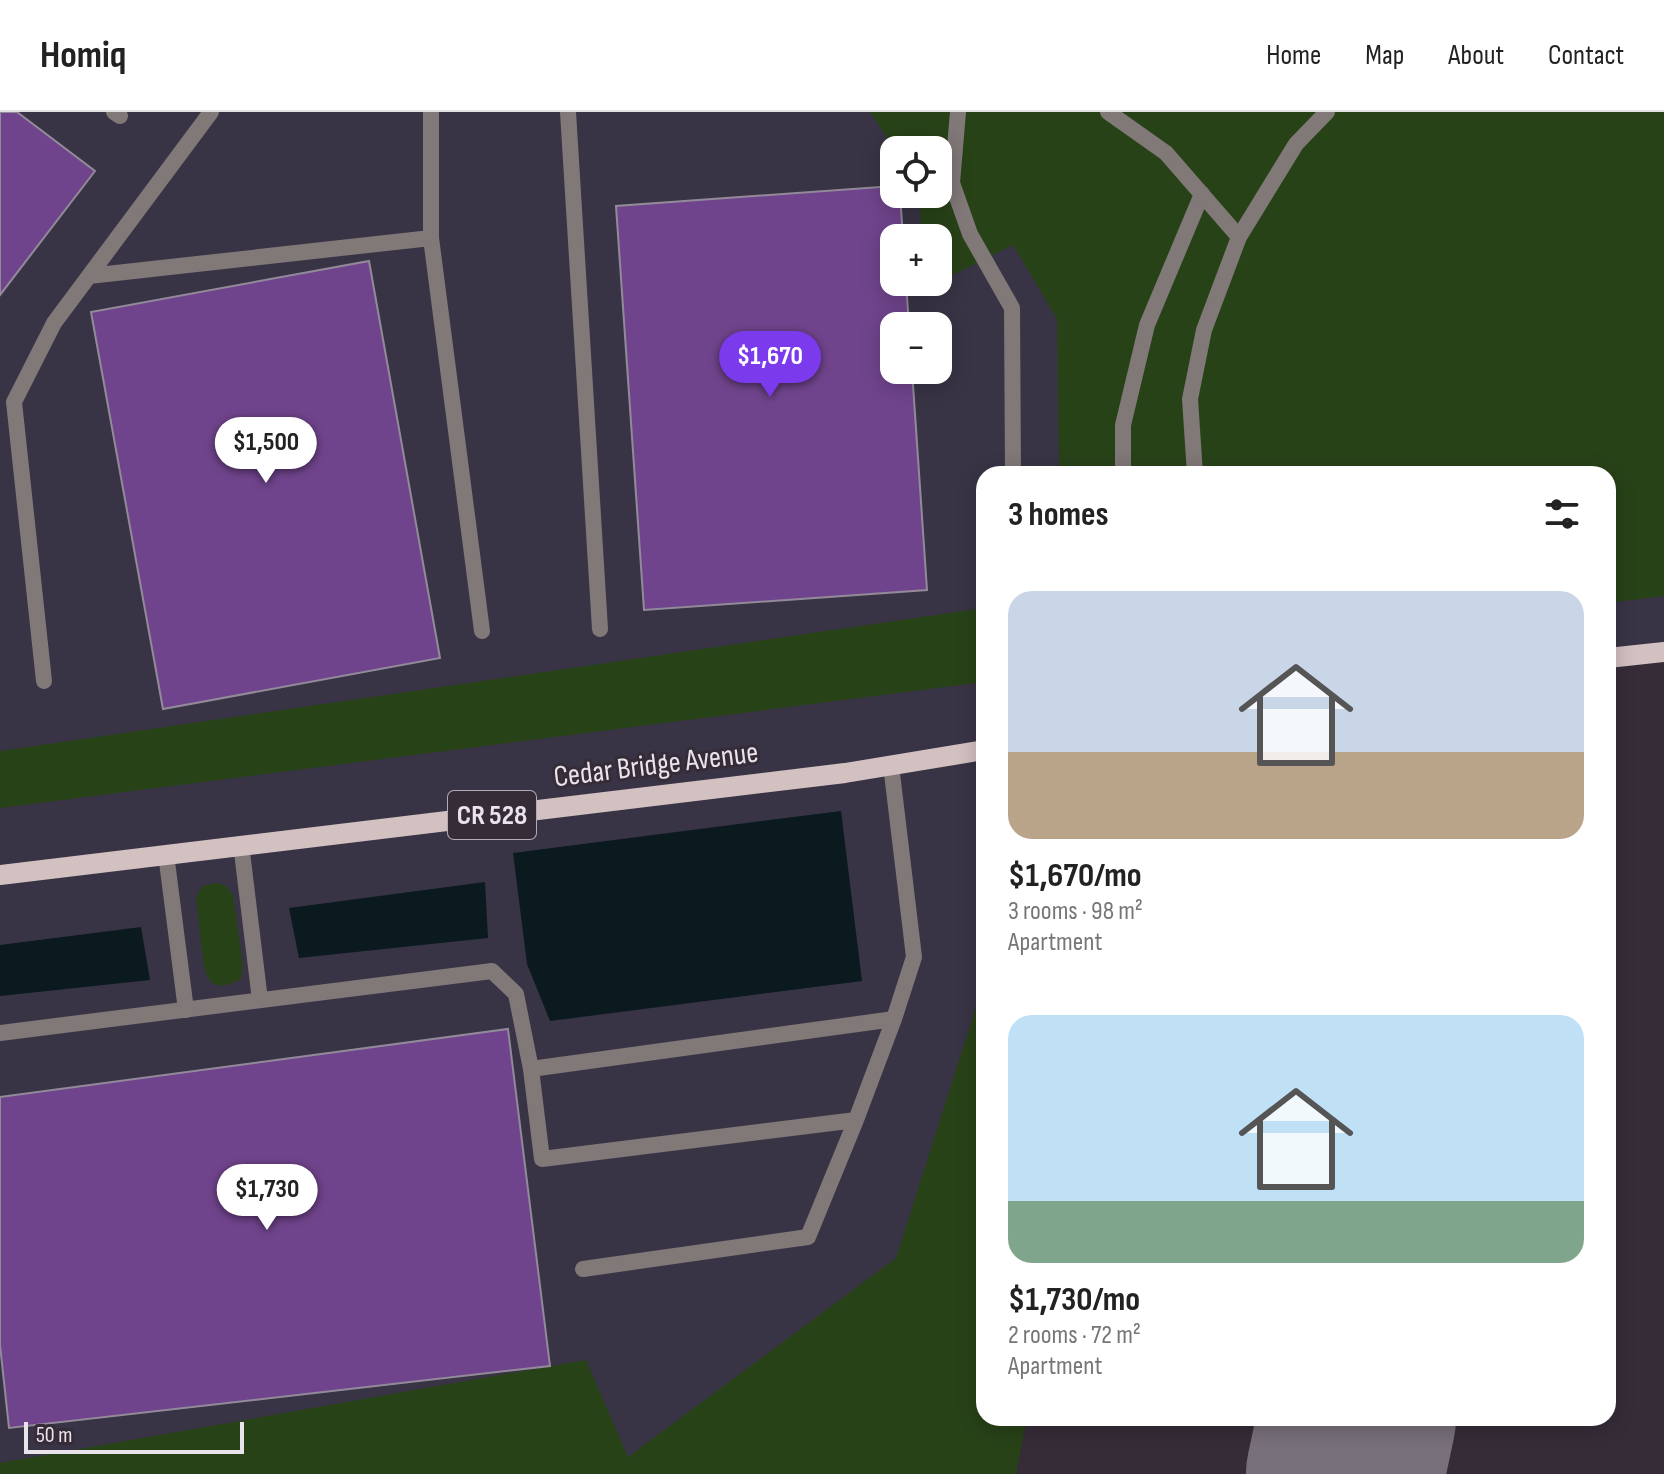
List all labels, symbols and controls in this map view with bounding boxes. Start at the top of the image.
text: Homiq [40,33,126,78]
text: Home [1266,39,1321,72]
text: Map [1365,39,1404,72]
text: About [1448,39,1504,72]
text: Contact [1548,39,1624,72]
map controls [880,136,952,384]
button: locate [880,136,952,208]
button: + [880,224,952,296]
button: − [880,312,952,384]
pin: $1,670 [705,331,835,399]
text: $1,670 [737,341,803,372]
pin: $1,500 [201,417,331,485]
text: $1,500 [233,427,299,458]
icon: filters [1540,492,1584,536]
text: 3 homes [1008,494,1109,535]
icon: home [1224,643,1368,787]
street label: Cedar Bridge Avenue [552,735,760,795]
road number: CR 528 [448,791,536,839]
text: $1,670/mo [1008,855,1142,896]
text: 3 rooms · 98 m² [1008,896,1143,927]
text: Apartment [1008,927,1102,958]
icon: home [1224,1067,1368,1211]
pin: $1,730 [202,1164,332,1232]
text: $1,730 [235,1174,299,1205]
text: $1,730/mo [1008,1279,1140,1320]
text: 2 rooms · 72 m² [1008,1320,1141,1351]
text: Apartment [1008,1351,1102,1382]
scale bar [24,1418,244,1454]
text: 50 m [36,1422,72,1449]

